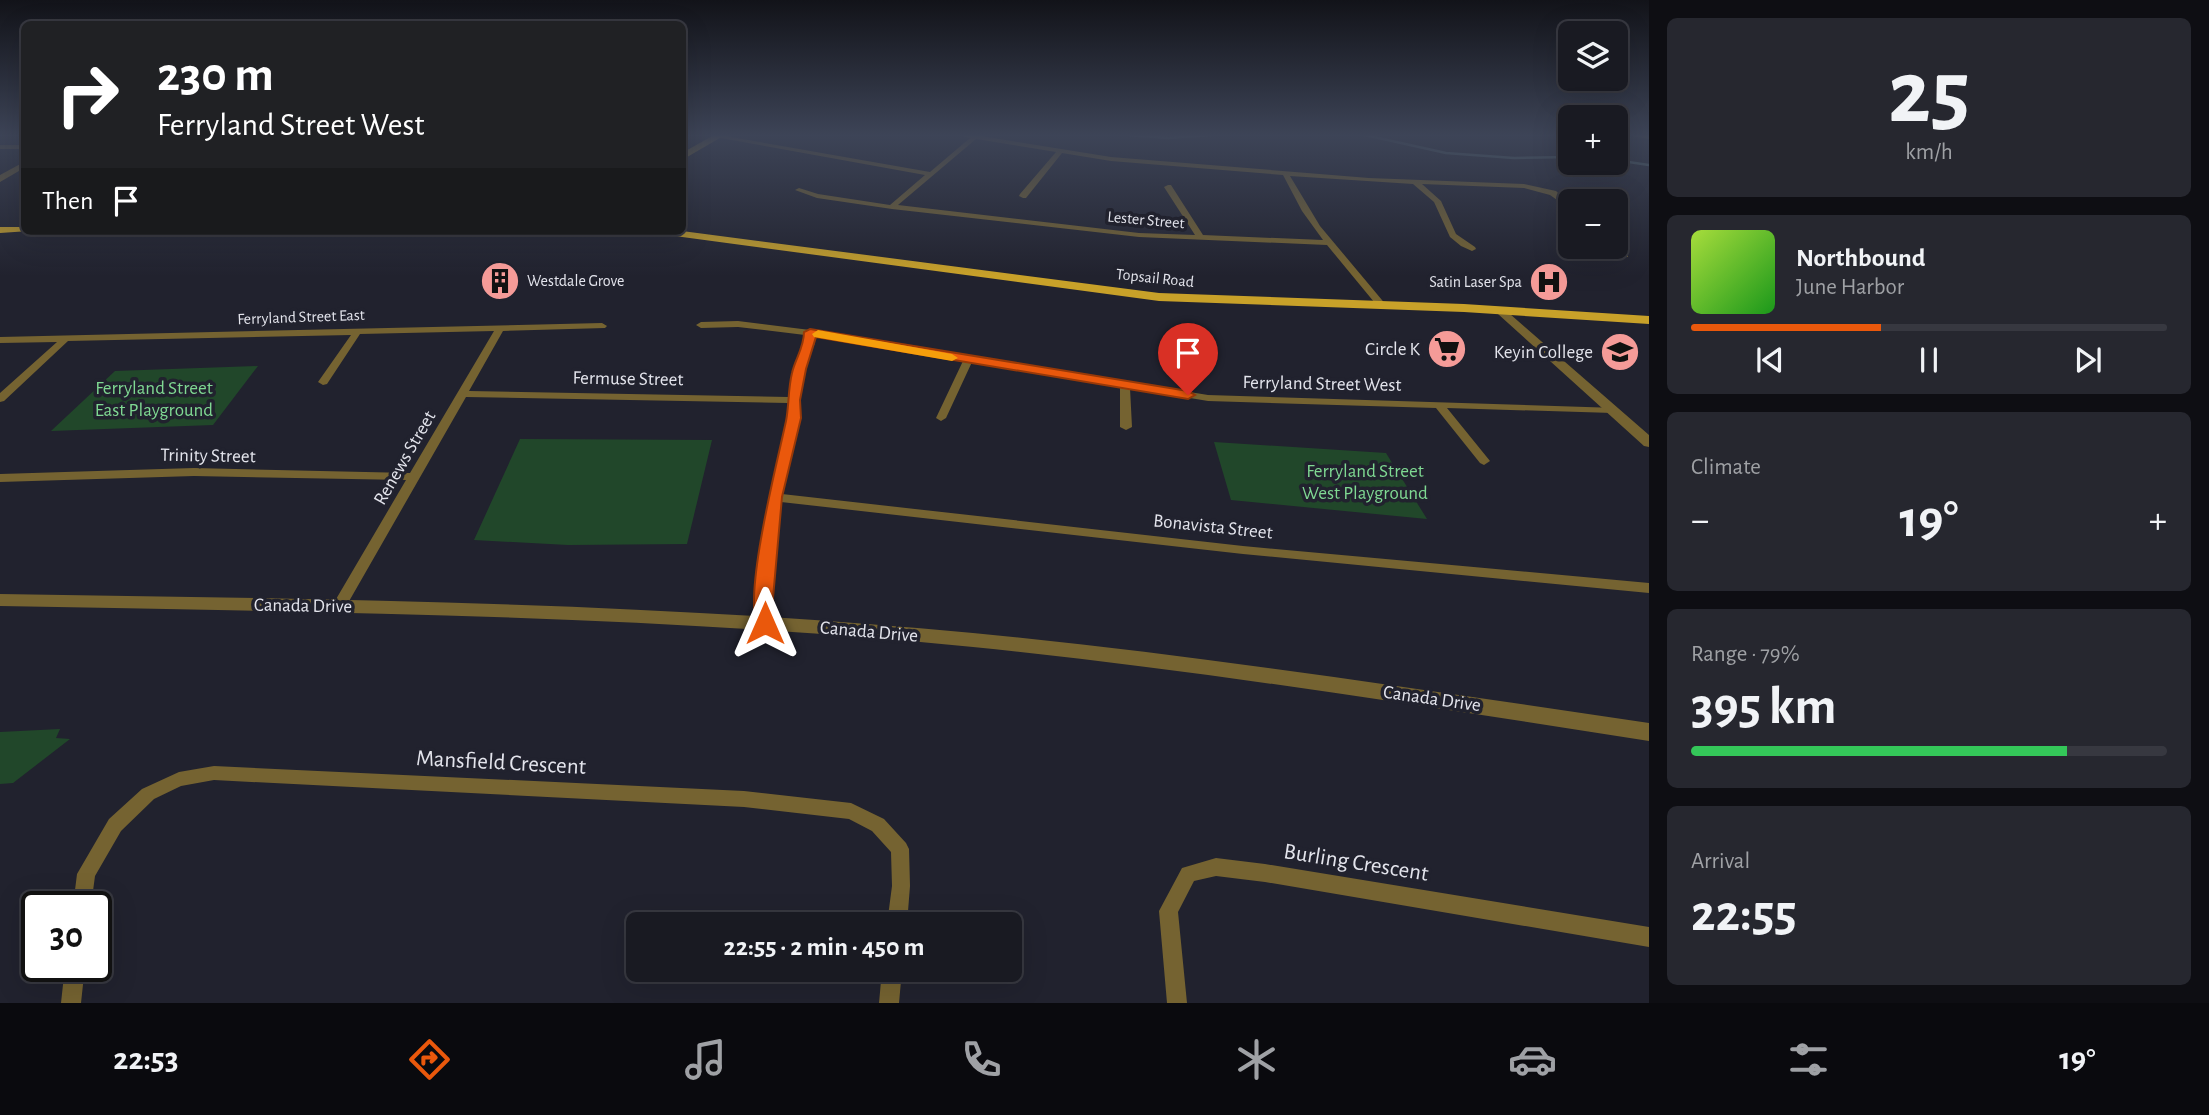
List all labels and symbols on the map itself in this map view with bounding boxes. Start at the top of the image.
street label: Lester Street [1107,209,1185,231]
building icon: Westdale Grove [479,260,521,302]
hospital icon: Satin Laser Spa [1528,261,1570,303]
street label: Topsail Road [1115,266,1195,290]
place label: Westdale Grove [527,273,624,289]
place label: Satin Laser Spa [1429,274,1522,290]
street label: Ferryland Street East [237,307,365,328]
pin [1158,323,1218,395]
supermarket icon: Circle K [1426,328,1468,370]
school or university icon: Keyin College [1599,331,1641,373]
place label: Circle K [1365,340,1421,359]
place label: Keyin College [1494,343,1593,362]
street label: Fermuse Street [572,369,684,389]
street label: Ferryland Street West [1242,373,1402,395]
park label: Ferryland Street East Playground [95,379,213,420]
street label: Renews Street [371,408,439,508]
street label: Trinity Street [160,446,256,466]
park label: Ferryland Street West Playground [1302,462,1428,503]
street label: Bonavista Street [1152,511,1274,543]
position arrow [728,586,802,660]
street label: Canada Drive [254,596,352,616]
street label: Canada Drive [819,618,919,646]
street label: Canada Drive [1382,683,1482,715]
street label: Mansfield Crescent [415,747,587,779]
street label: Burling Crescent [1282,840,1431,886]
speed limit sign: 30 [21,891,112,982]

